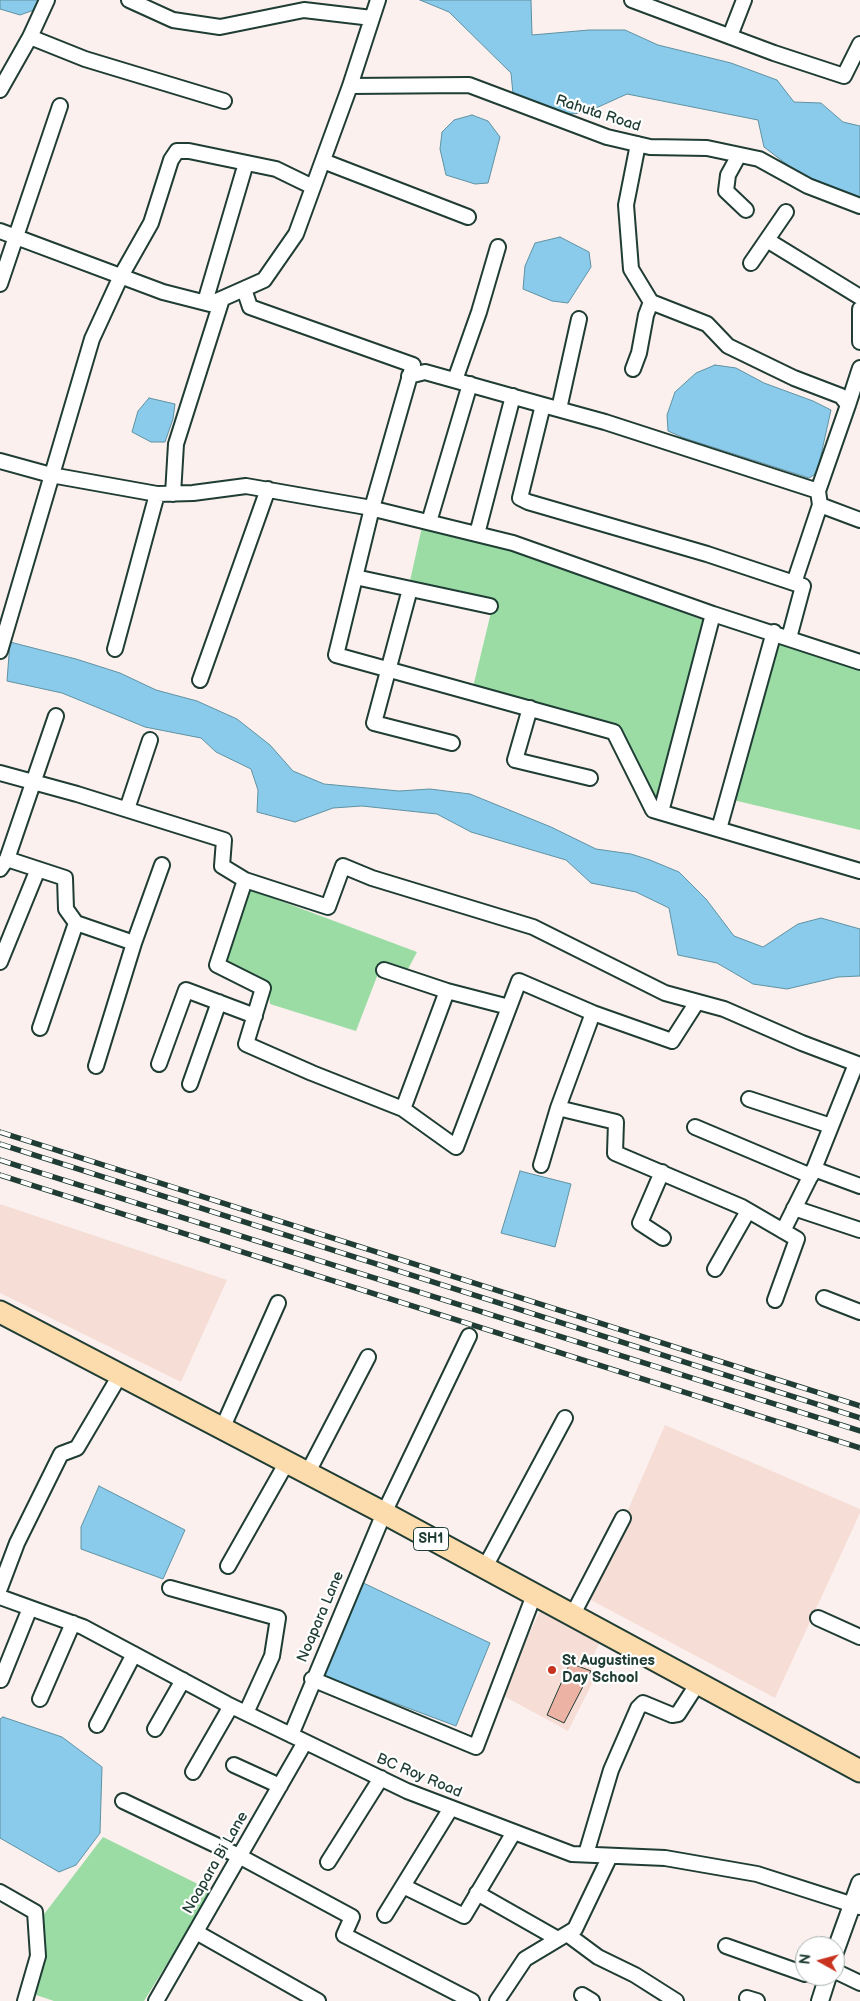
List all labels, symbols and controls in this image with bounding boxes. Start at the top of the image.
street label: Rahuta Road [553,92,643,136]
road number: SH1 [414,1528,448,1550]
street label: Noapara Lane [294,1569,348,1665]
place label: St Augustines Day School [562,1652,655,1687]
marker: St Augustines Day School [546,1664,558,1676]
street label: BC Roy Road [374,1750,464,1802]
street label: Noapara Bi Lane [179,1809,253,1917]
north arrow [795,1936,845,1986]
text: N [797,1953,815,1965]

